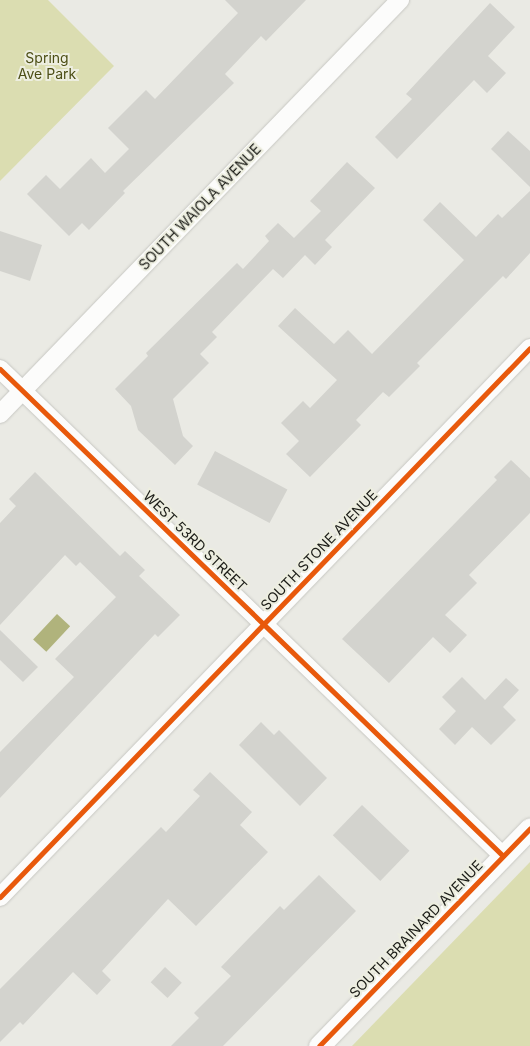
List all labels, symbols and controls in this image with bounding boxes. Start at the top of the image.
park label: Spring Ave Park [18,50,76,82]
street label: SOUTH WAIOLA AVENUE [136,141,264,273]
street label: SOUTH STONE AVENUE [257,486,381,614]
street label: WEST 53RD STREET [140,487,250,595]
street label: SOUTH BRAINARD AVENUE [346,857,486,1001]

